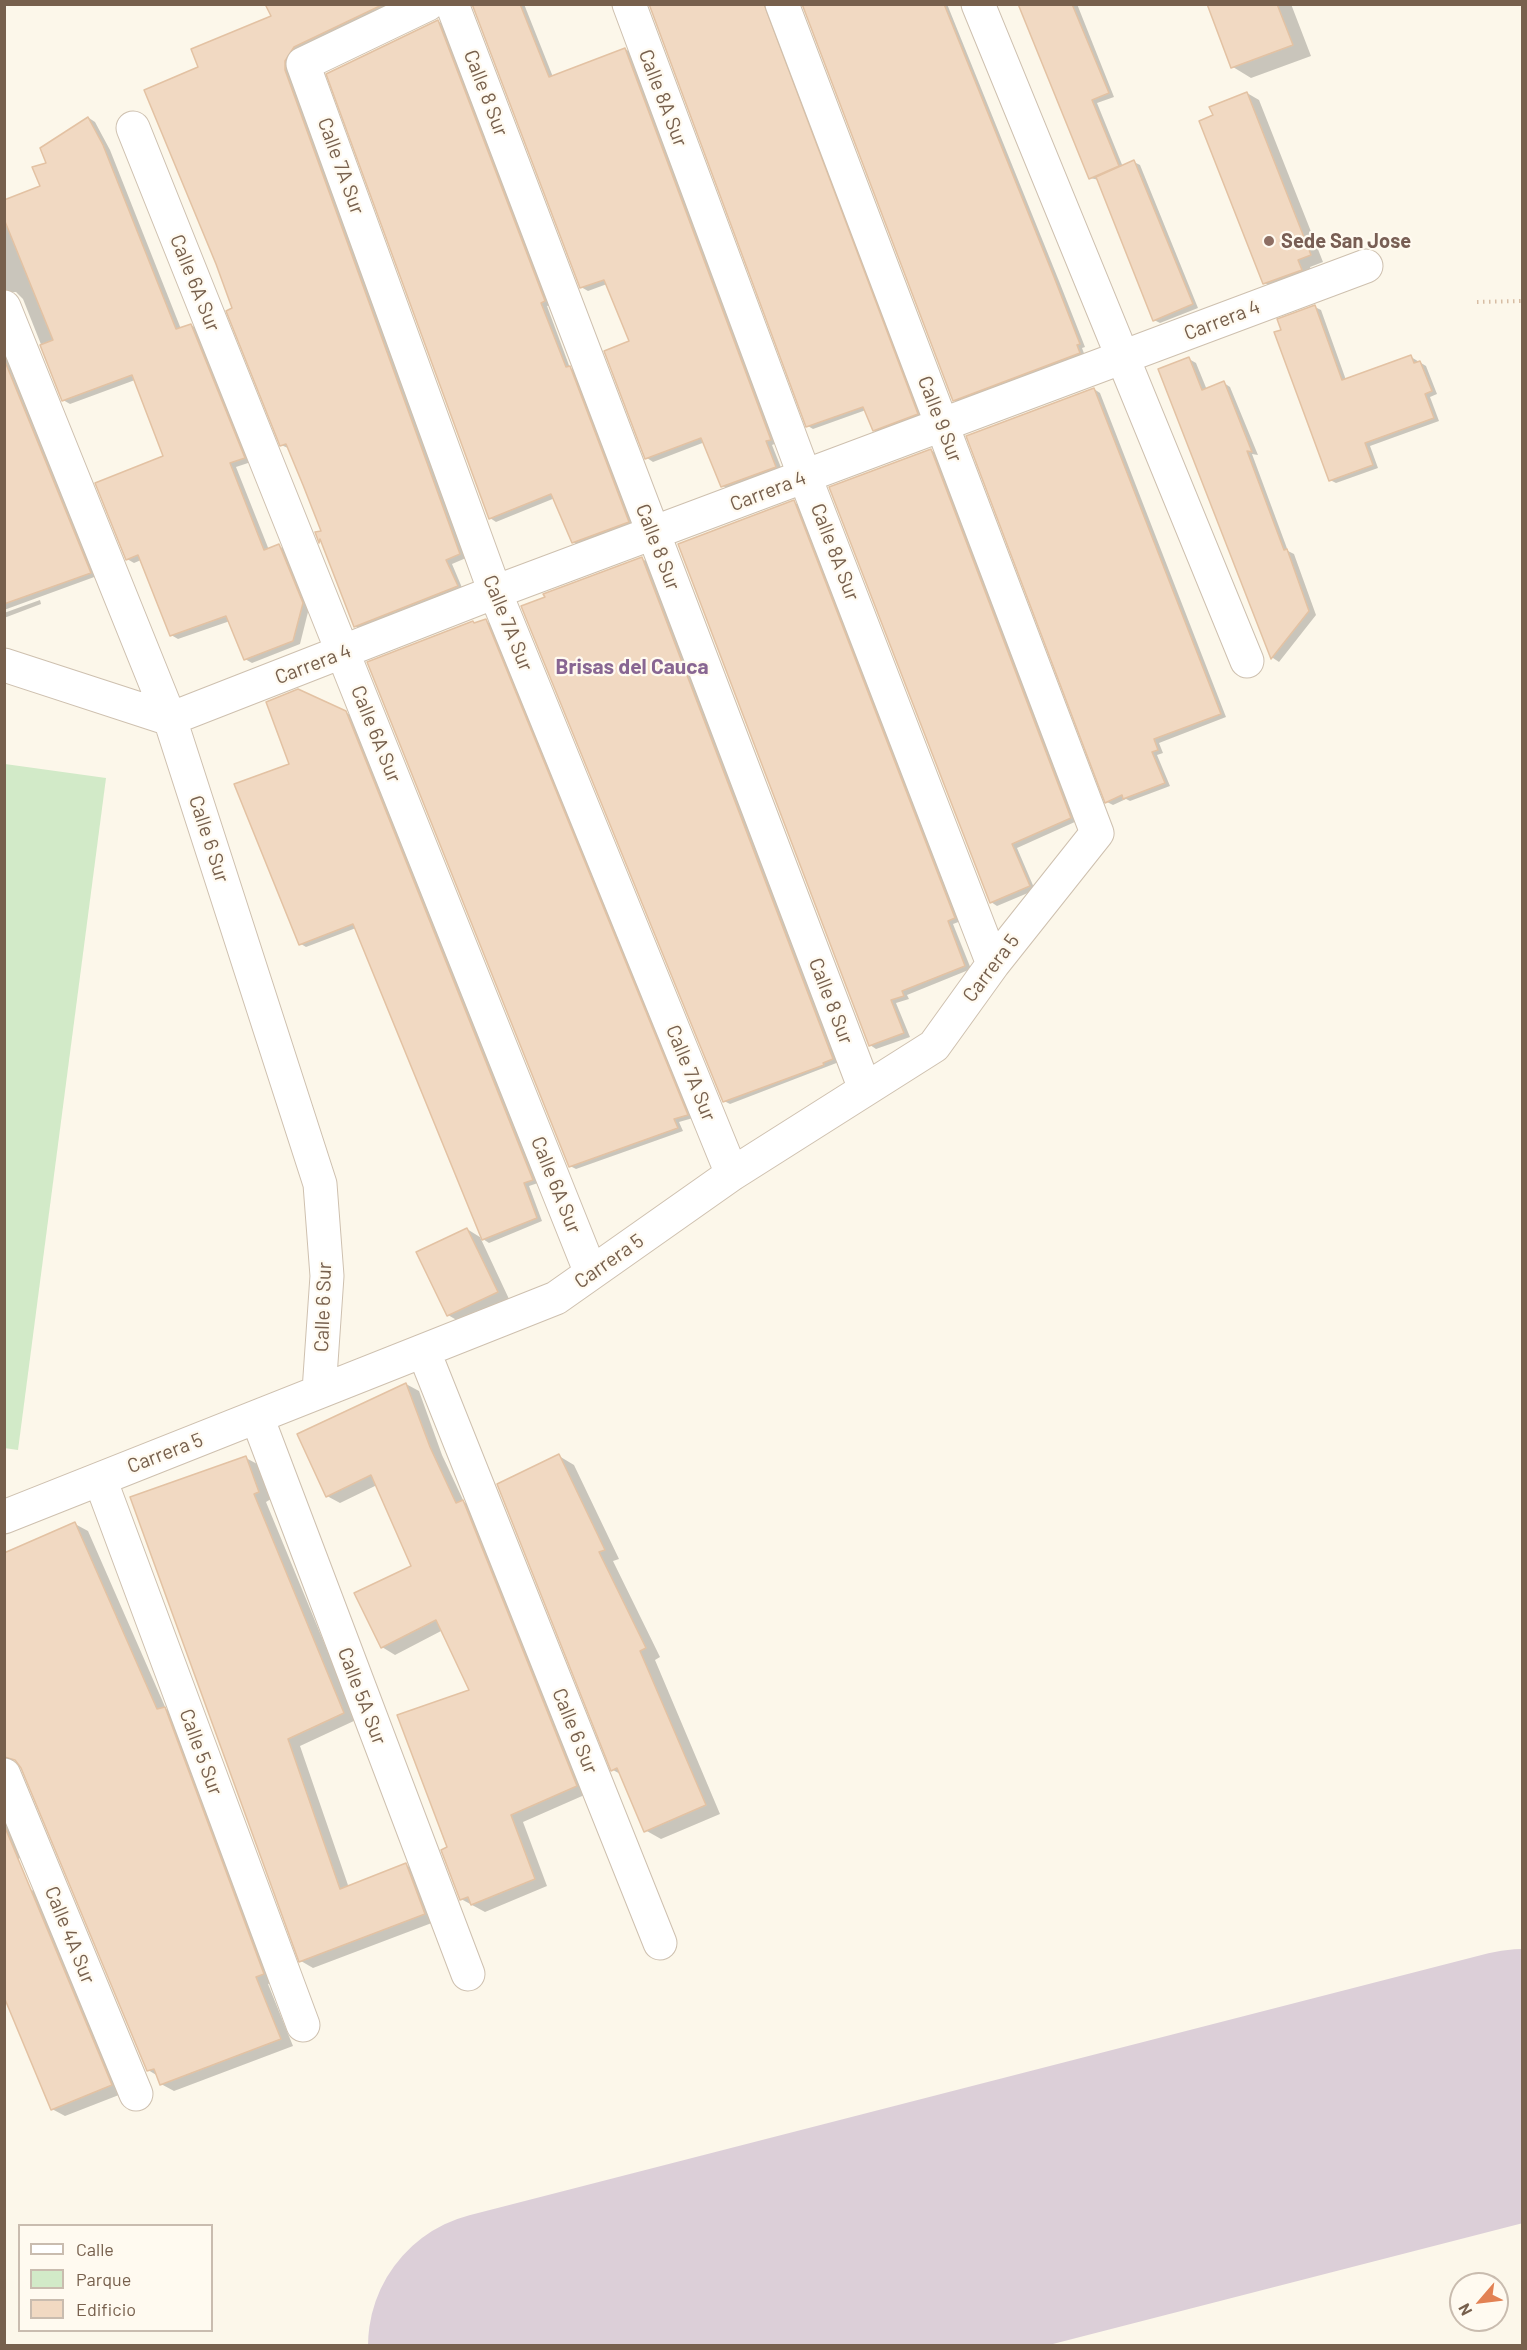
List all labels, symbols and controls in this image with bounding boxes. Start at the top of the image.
street label: Calle 8A Sur [633,46,693,150]
street label: Calle 8 Sur [459,47,513,139]
street label: Calle 7A Sur [312,114,370,218]
place label: Sede San Jose [1281,229,1411,253]
street label: Calle 6A Sur [165,231,225,335]
marker: Sede San Jose [1262,234,1276,248]
street label: Carrera 4 [1180,294,1264,346]
street label: Calle 9 Sur [913,373,967,465]
street label: Carrera 4 [726,465,810,517]
street label: Calle 8A Sur [805,500,865,604]
street label: Calle 8 Sur [631,501,685,593]
street label: Calle 7A Sur [478,572,538,674]
street label: Carrera 4 [271,638,355,690]
district label: Brisas del Cauca [555,654,709,680]
street label: Calle 6A Sur [346,682,406,786]
street label: Calle 6 Sur [184,792,234,886]
street label: Carrera 5 [958,929,1024,1007]
street label: Calle 8 Sur [804,955,858,1047]
street label: Calle 7A Sur [661,1022,721,1124]
street label: Calle 6A Sur [526,1133,586,1237]
street label: Carrera 5 [570,1228,648,1294]
street label: Calle 6 Sur [309,1262,337,1352]
street label: Carrera 5 [124,1428,206,1478]
street label: Calle 5A Sur [332,1644,392,1748]
street label: Calle 6 Sur [547,1685,603,1777]
street label: Calle 5 Sur [174,1706,228,1798]
street label: Calle 4A Sur [40,1883,100,1987]
legend [18,2224,213,2332]
text: Calle [76,2238,114,2260]
text: Parque [76,2268,131,2290]
north arrow [1449,2272,1509,2332]
text: Edificio [76,2298,136,2320]
text: N [1454,2301,1475,2319]

